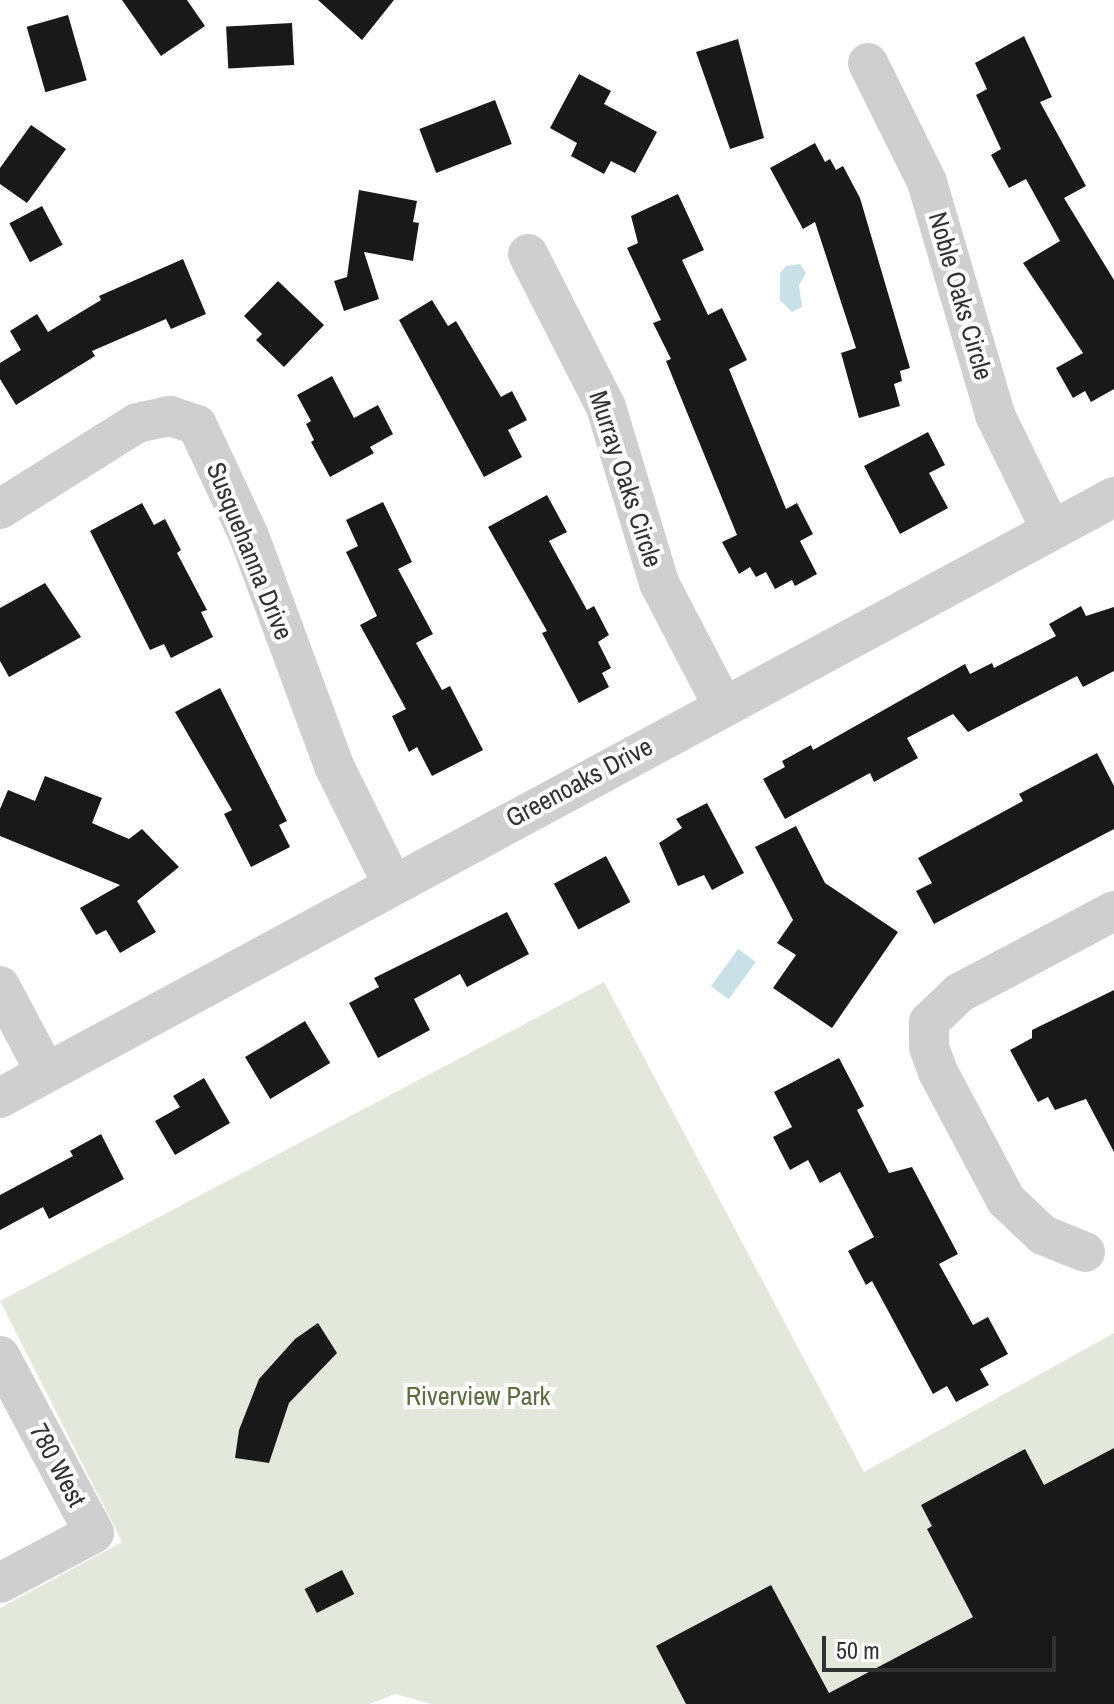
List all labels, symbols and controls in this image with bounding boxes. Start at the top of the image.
street label: Noble Oaks Circle [922,209,1000,383]
street label: Murray Oaks Circle [583,387,669,571]
street label: Susquehanna Drive [200,458,300,644]
street label: Greenoaks Drive [501,730,657,834]
park label: Riverview Park [406,1380,550,1412]
street label: 780 West [23,1418,93,1512]
scale bar [826,1620,1060,1670]
text: 50 m [836,1634,880,1666]

